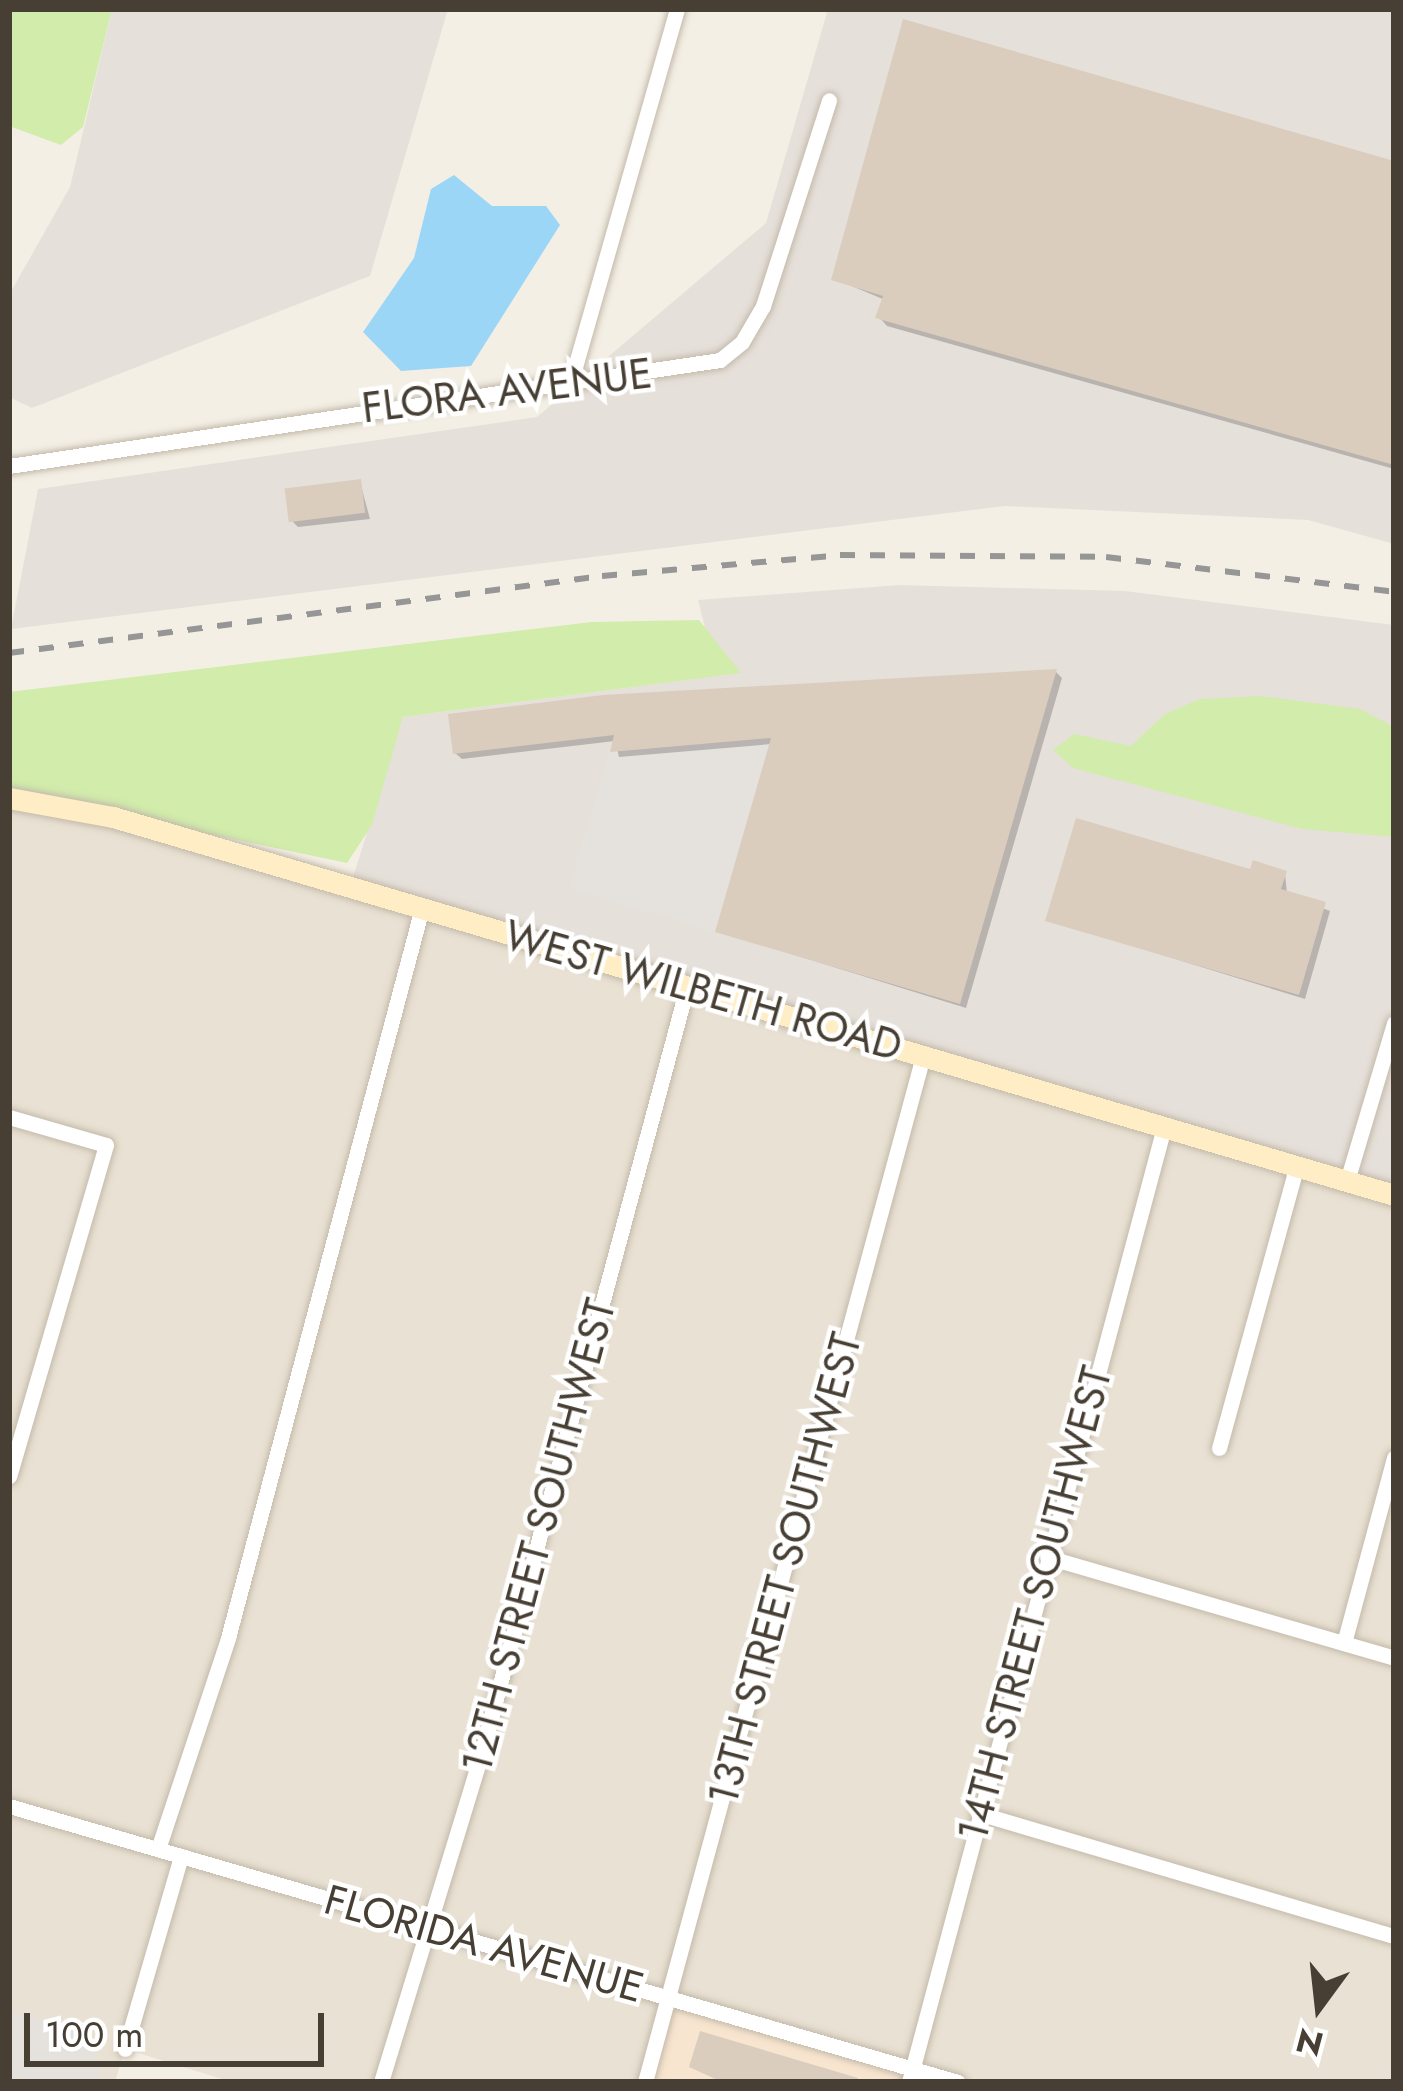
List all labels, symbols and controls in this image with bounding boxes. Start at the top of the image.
street label: FLORA AVENUE [359,348,655,434]
street label: WEST WILBETH ROAD [499,910,907,1072]
street label: 12TH STREET SOUTHWEST [451,1293,627,1779]
street label: 13TH STREET SOUTHWEST [698,1328,872,1810]
street label: 14TH STREET SOUTHWEST [947,1361,1123,1847]
street label: FLORIDA AVENUE [319,1874,649,2014]
north arrow [1259,1947,1379,2067]
scale bar [30,1989,330,2063]
text: 100 m [45,2008,143,2060]
text: N [1291,2016,1328,2068]

